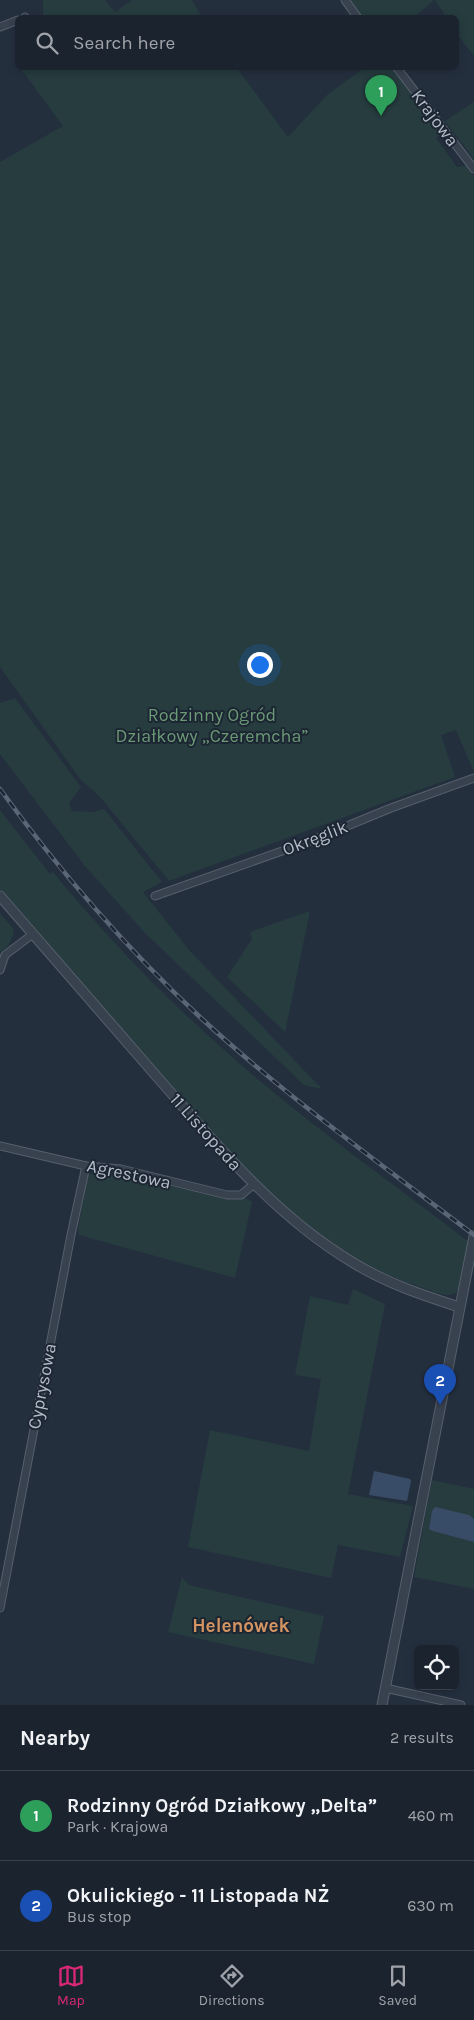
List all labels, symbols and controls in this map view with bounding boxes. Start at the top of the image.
search box [15,15,459,70]
icon: search [33,29,61,57]
text: Search here [73,32,175,54]
pin: 1 [365,75,397,116]
street label: Krajowa [406,85,464,151]
your location [247,652,273,678]
park label: Rodzinny Ogród Działkowy „Czeremcha” [116,704,308,747]
street label: Okręglik [279,816,351,860]
street label: 11 Listopada [165,1089,247,1175]
street label: Agrestowa [85,1154,173,1194]
street label: Cyprysowa [23,1341,61,1431]
pin: 2 [424,1364,456,1405]
district label: Helenówek [192,1615,290,1637]
map controls [414,1645,459,1690]
button: locate [414,1645,459,1690]
text: Nearby [20,1726,90,1750]
text: 2 results [390,1728,454,1747]
text: Rodzinny Ogród Działkowy „Delta” [67,1795,377,1817]
text: 1 [33,1806,39,1825]
text: 460 m [408,1806,454,1825]
text: Park · Krajowa [67,1817,168,1836]
text: Okulickiego - 11 Listopada NŻ [67,1885,329,1907]
text: 2 [31,1896,41,1915]
text: 630 m [407,1896,454,1915]
text: Bus stop [67,1907,131,1926]
tab: Map [57,1962,85,2009]
tab: Directions [199,1962,265,2009]
tab: Saved [378,1962,417,2009]

